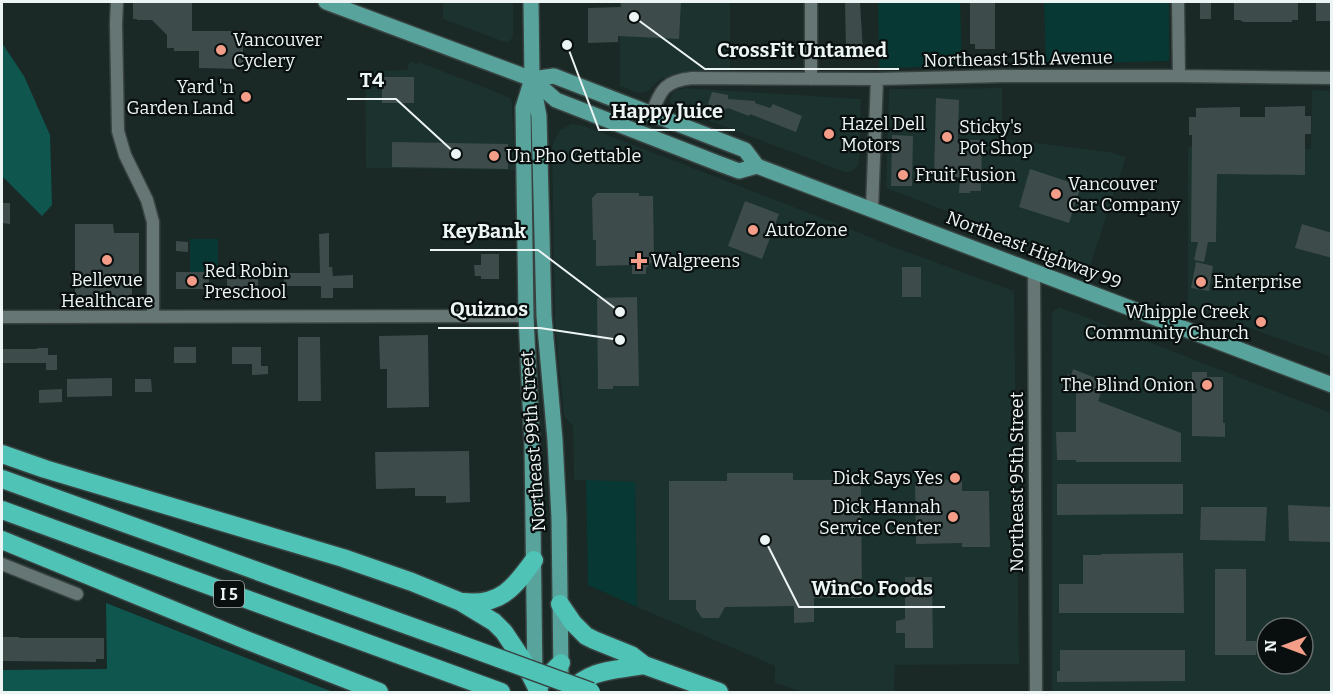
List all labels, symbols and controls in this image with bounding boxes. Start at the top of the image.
place label: Vancouver Cyclery [233,29,322,72]
callout: CrossFit Untamed [705,31,899,69]
text: CrossFit Untamed [717,38,887,62]
marker: Vancouver Cyclery [214,43,228,57]
street label: Northeast 15th Avenue [923,46,1113,72]
callout: T4 [347,61,396,99]
text: T4 [360,68,384,92]
place label: Yard 'n Garden Land [126,76,235,119]
marker: Yard 'n Garden Land [239,90,253,104]
callout: Happy Juice [599,92,735,130]
text: Happy Juice [611,99,723,123]
place label: Hazel Dell Motors [841,113,925,156]
place label: Sticky's Pot Shop [959,116,1033,159]
marker: Hazel Dell Motors [822,127,836,141]
marker: Sticky's Pot Shop [940,130,954,144]
place label: Un Pho Gettable [506,145,641,167]
marker: Un Pho Gettable [487,149,501,163]
place label: Fruit Fusion [915,164,1017,186]
marker: Fruit Fusion [896,168,910,182]
place label: Vancouver Car Company [1068,173,1181,216]
marker: Vancouver Car Company [1049,187,1063,201]
street label: Northeast Highway 99 [943,206,1125,294]
callout: KeyBank [430,212,538,250]
text: KeyBank [442,219,526,243]
place label: AutoZone [765,219,848,241]
marker: AutoZone [746,223,760,237]
place label: Walgreens [651,250,740,272]
marker: Bellevue Healthcare [100,253,114,267]
marker: Walgreens [632,254,646,268]
place label: Red Robin Preschool [204,260,289,303]
place label: Bellevue Healthcare [61,269,153,312]
place label: Enterprise [1213,271,1302,293]
marker: Red Robin Preschool [185,274,199,288]
marker: Enterprise [1194,275,1208,289]
callout: Quiznos [438,290,540,328]
text: Quiznos [450,297,528,321]
place label: Whipple Creek Community Church [1085,301,1250,344]
marker: Whipple Creek Community Church [1254,315,1268,329]
street label: Northeast 99th Street [516,349,550,532]
place label: The Blind Onion [1061,374,1196,396]
marker: The Blind Onion [1200,378,1214,392]
street label: Northeast 95th Street [1006,391,1028,572]
place label: Dick Says Yes [833,467,943,489]
marker: Dick Says Yes [948,471,962,485]
place label: Dick Hannah Service Center [819,496,941,539]
marker: Dick Hannah Service Center [946,510,960,524]
callout: WinCo Foods [799,569,945,607]
text: WinCo Foods [811,576,933,600]
road number: I 5 [214,581,244,607]
north arrow [1255,616,1315,676]
text: N [1261,640,1280,652]

